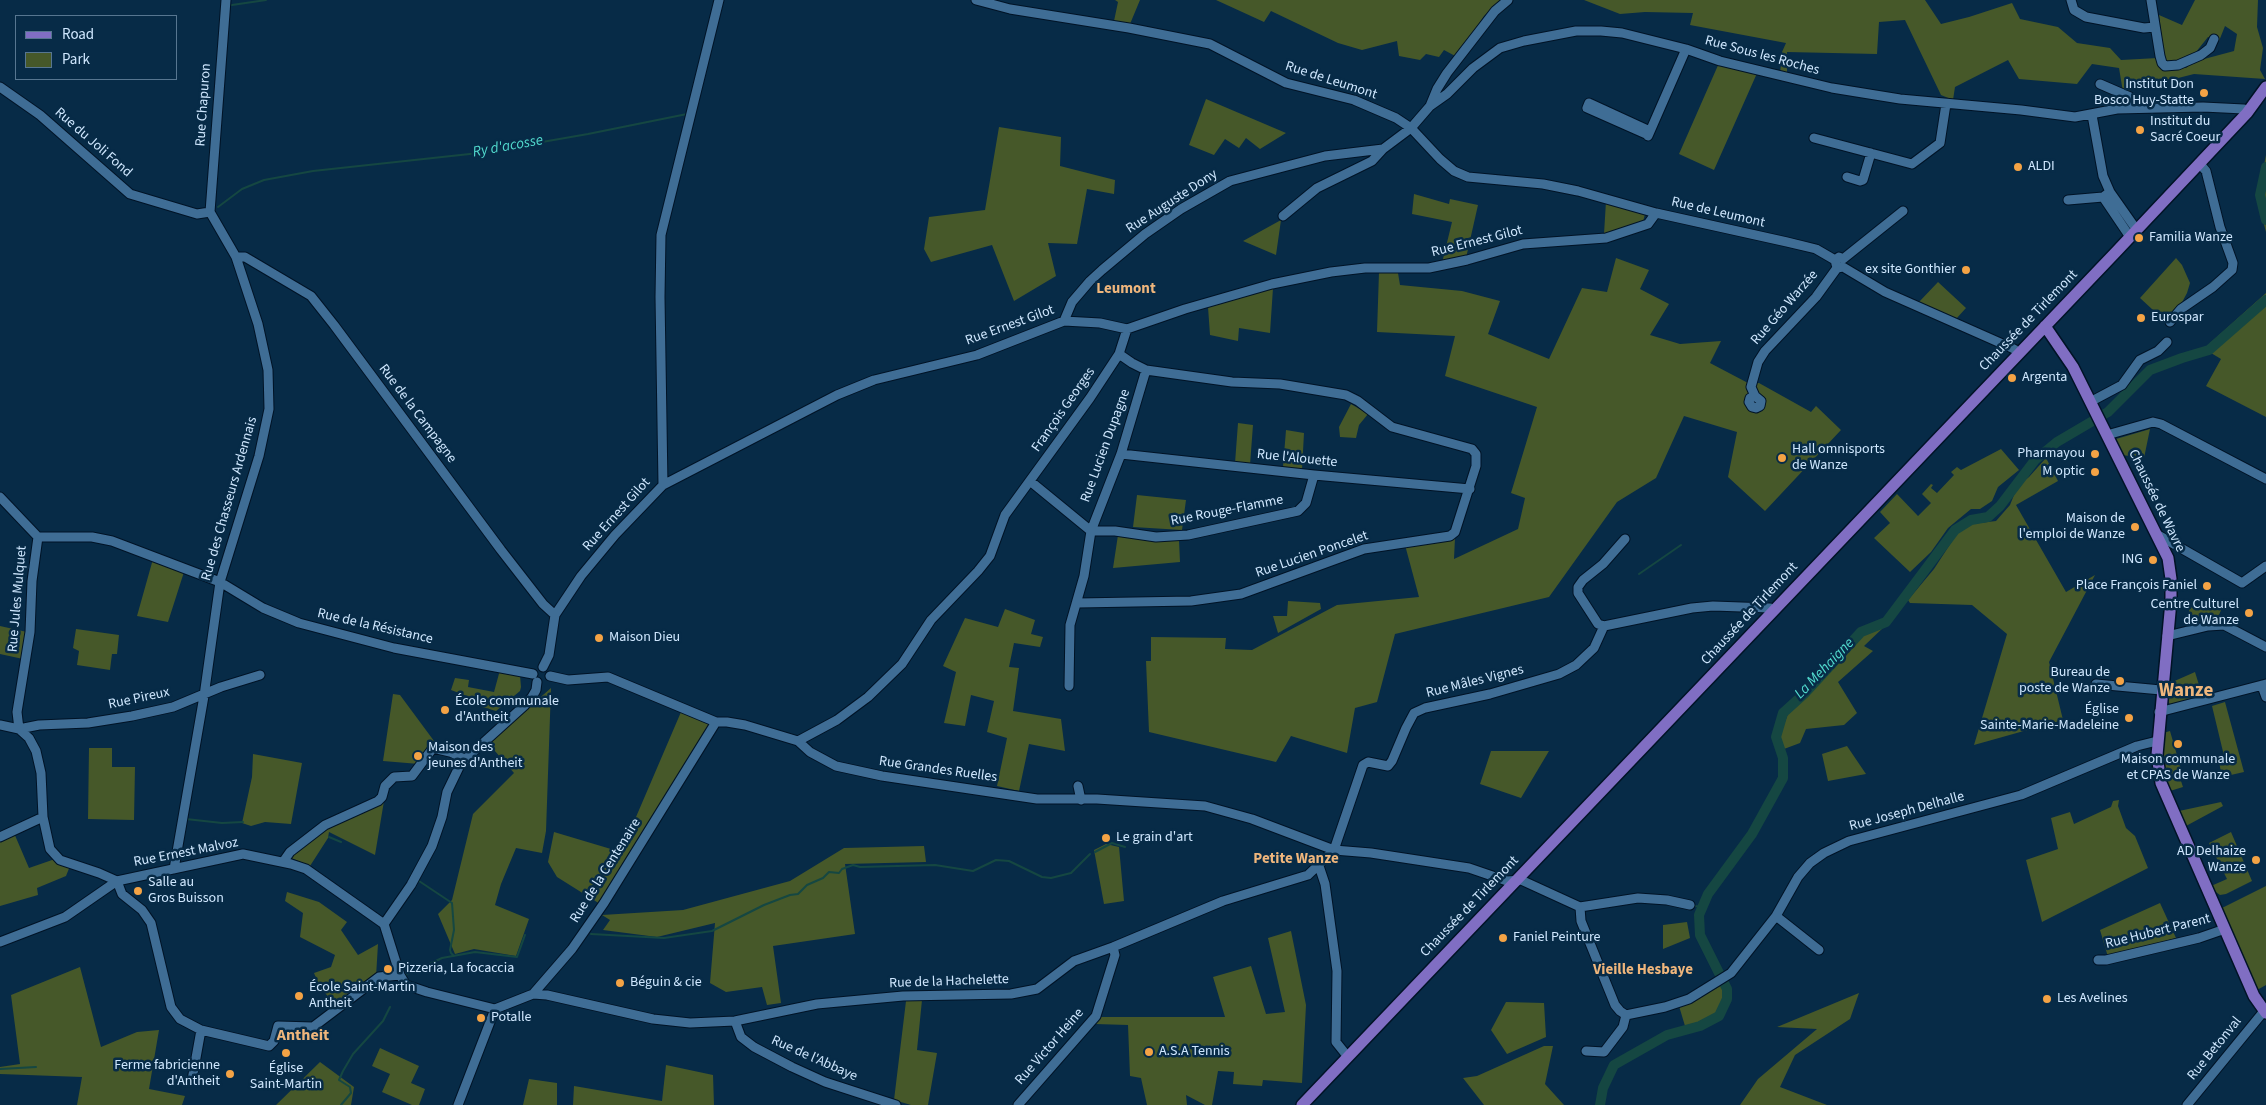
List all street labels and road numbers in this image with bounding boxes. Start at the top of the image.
street label: Rue Sous les Roches [1703,33,1821,79]
street label: Rue de Leumont [1283,58,1379,104]
street label: Rue Chapuron [193,63,215,147]
street label: Rue du Joli Fond [51,105,135,181]
street label: Rue Auguste Dony [1123,166,1221,238]
street label: Rue de Leumont [1670,194,1766,232]
street label: Rue Ernest Gilot [1430,223,1524,261]
street label: Rue Géo Warzée [1748,267,1822,349]
street label: Chaussée de Tirlemont [1976,267,2082,375]
street label: Rue Ernest Gilot [963,302,1057,350]
street label: Rue de la Campagne [374,361,460,467]
street label: François Georges [1029,365,1099,455]
street label: Rue Lucien Dupagne [1078,387,1134,505]
street label: Rue des Chasseurs Ardennais [199,415,261,583]
street label: Rue l'Alouette [1256,446,1338,472]
street label: Chaussée de Wavre [2124,447,2188,555]
street label: Rue Ernest Gilot [580,475,654,555]
street label: Rue Rouge-Flamme [1169,492,1285,530]
street label: Rue Lucien Poncelet [1254,528,1370,582]
street label: Rue Jules Mulquet [5,545,31,653]
street label: Chaussée de Tirlemont [1698,559,1802,669]
street label: Rue de la Résistance [316,606,434,648]
street label: Rue Mâles Vignes [1424,662,1526,702]
street label: Rue Pireux [107,684,171,714]
street label: Rue Grandes Ruelles [878,753,998,787]
street label: Rue Joseph Delhalle [1848,789,1966,835]
street label: Rue de la Centenaire [567,816,645,926]
street label: Rue Ernest Malvoz [132,835,240,871]
street label: Chaussée de Tirlemont [1417,853,1523,961]
street label: Rue Hubert Parent [2104,911,2212,953]
street label: Rue de la Hachelette [889,972,1009,992]
street label: Rue Victor Heine [1012,1005,1088,1089]
street label: Rue Betonval [2184,1014,2246,1084]
street label: Rue de l'Abbaye [768,1033,860,1085]

